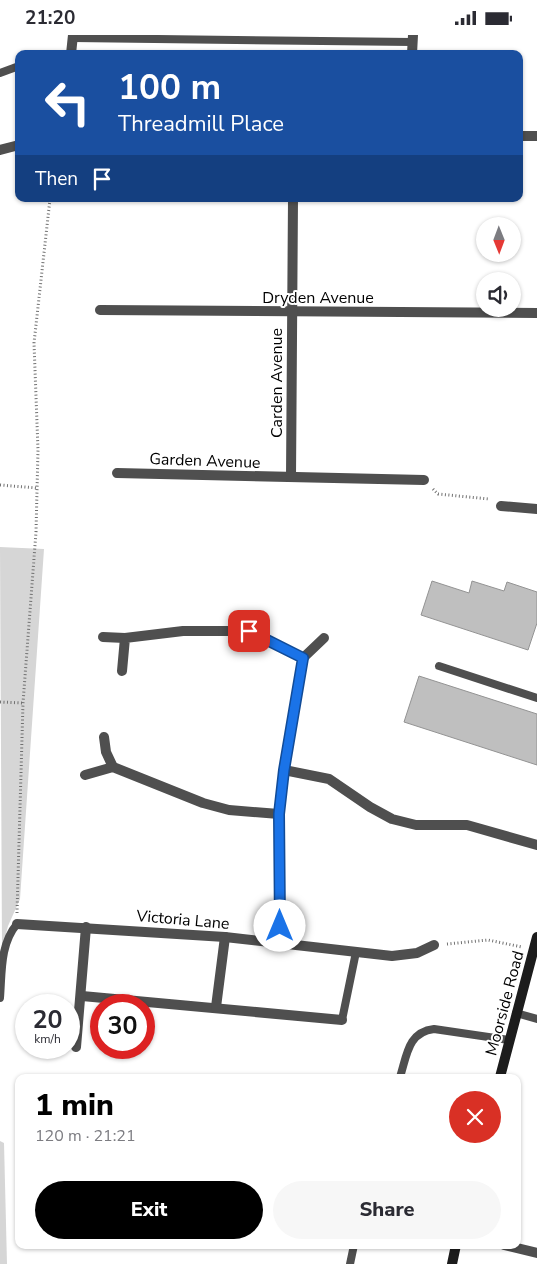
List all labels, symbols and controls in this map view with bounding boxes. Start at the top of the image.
text: 21:20 [25,5,75,31]
text: 100 m [118,64,221,111]
icon: left [35,70,100,135]
text: Threadmill Place [118,109,284,139]
icon: arrive [88,165,116,193]
text: Then [35,166,78,192]
north arrow [476,217,521,263]
map controls [476,217,521,317]
button: sound [476,272,521,317]
street label: Dryden Avenue [262,287,374,309]
street label: Carden Avenue [266,328,288,438]
street label: Garden Avenue [149,448,261,474]
pin [228,610,270,652]
icon: arrive [235,617,263,645]
position arrow [253,899,305,951]
street label: Victoria Lane [134,905,230,935]
street label: Moorside Road [480,948,530,1058]
speed limit sign: 30 [90,994,155,1059]
text: 20 [32,1003,63,1037]
text: km/h [34,1031,61,1047]
text: 1 min [35,1085,114,1126]
button: close [449,1091,501,1143]
text: 120 m · 21:21 [35,1125,136,1147]
button: Exit [35,1181,263,1239]
button: Share [273,1181,501,1239]

